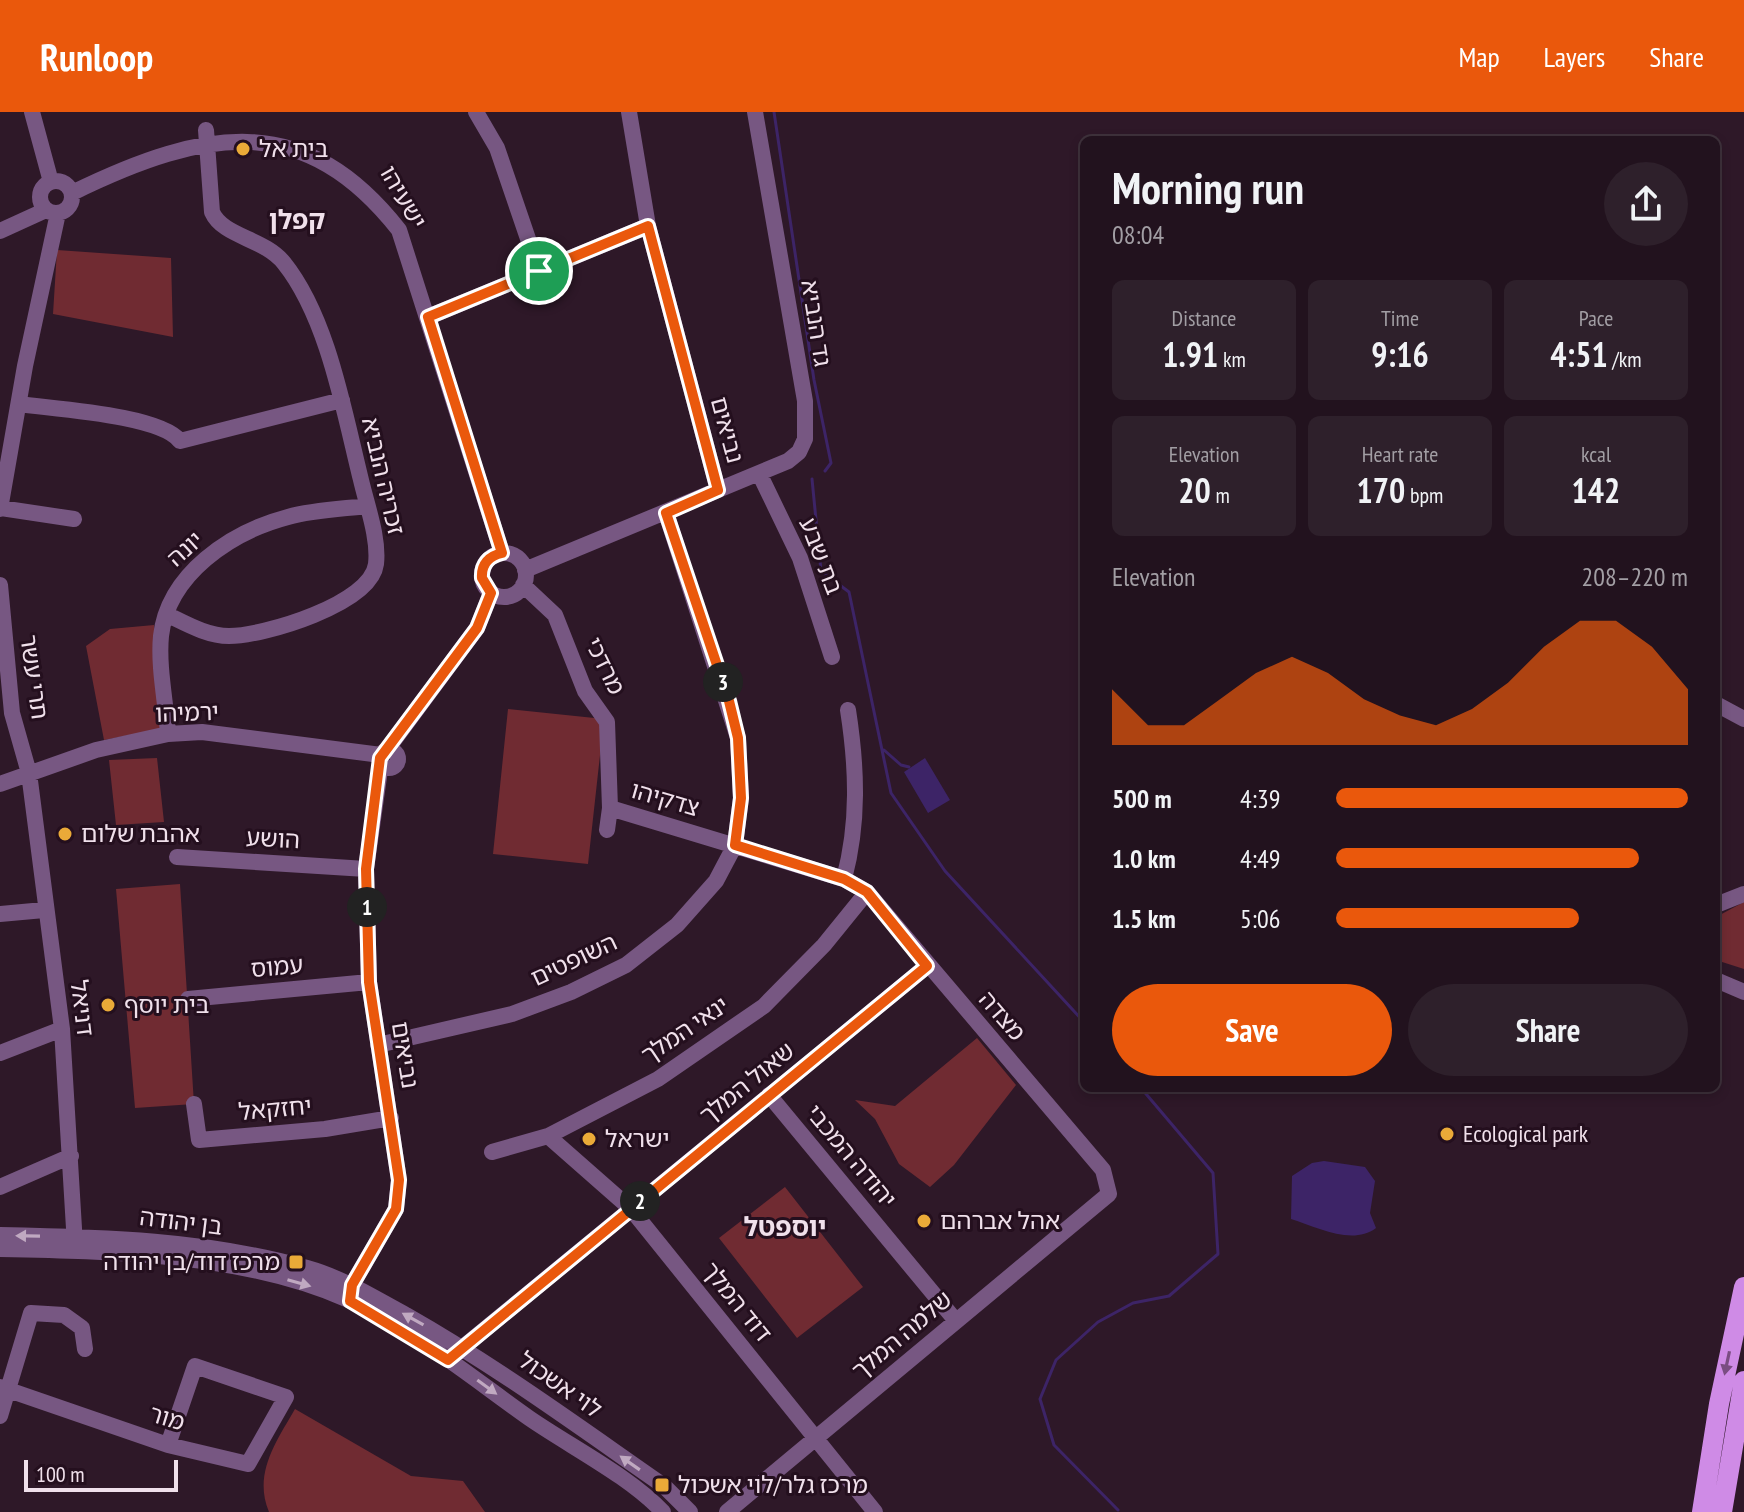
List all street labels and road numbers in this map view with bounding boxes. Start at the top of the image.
street label: ישעיהו [373,160,434,234]
street label: גד הנביא [794,277,839,368]
street label: נביאים [704,393,751,466]
street label: זכריה הנביא [355,414,412,538]
street label: בת שבע [793,513,850,599]
street label: יונה [160,524,209,573]
street label: מרדכי [578,632,633,700]
street label: תרי עשר [13,633,56,721]
street label: ירמיהו [155,696,219,729]
street label: צדקיהו [627,774,703,823]
street label: הושע [245,822,301,855]
street label: השופטים [526,926,622,993]
street label: עמוס [249,949,304,984]
street label: דניאל [64,978,101,1038]
street label: מצדה [972,984,1033,1047]
street label: ינאי המלך [635,989,734,1070]
street label: נביאים [385,1019,426,1091]
street label: שאול המלך [693,1035,800,1130]
street label: יחזקאל [237,1090,313,1127]
street label: יהודה המכבי [799,1098,903,1214]
street label: בן יהודה [138,1201,224,1242]
street label: דוד המלך [696,1255,779,1348]
street label: שלמה המלך [845,1284,958,1386]
street label: לוי אשכול [512,1344,608,1425]
street label: מור [146,1398,189,1438]

